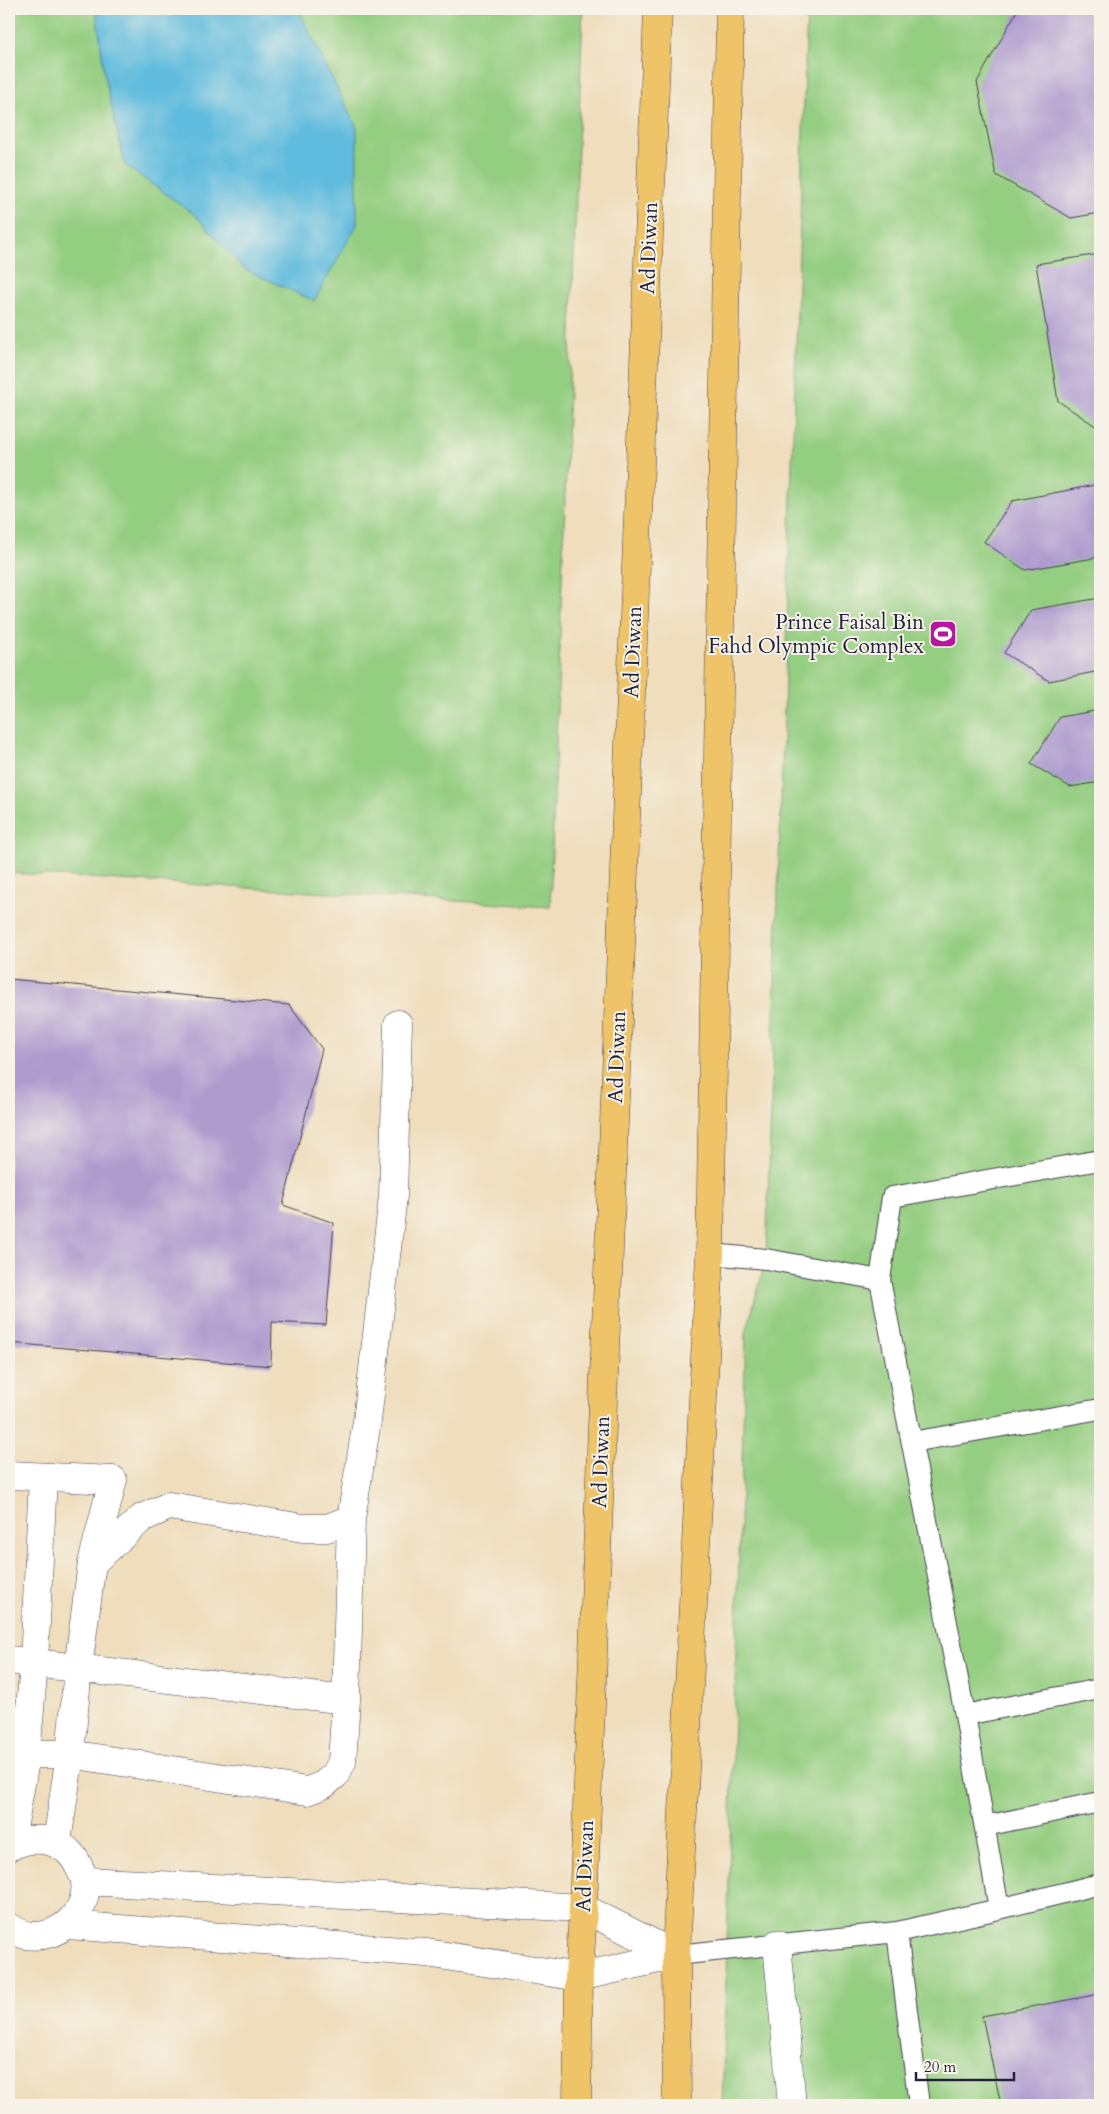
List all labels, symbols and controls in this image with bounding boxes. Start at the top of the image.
street label: Ad Diwan [633,201,665,295]
street label: Ad Diwan [617,605,649,699]
place label: Prince Faisal Bin Fahd Olympic Complex [708,608,925,661]
sports icon: Prince Faisal Bin Fahd Olympic Complex [928,619,958,649]
street label: Ad Diwan [601,1010,633,1104]
street label: Ad Diwan [585,1415,617,1509]
street label: Ad Diwan [569,1819,601,1913]
scale bar [916,2049,1014,2081]
text: 20 m [924,2057,956,2077]

